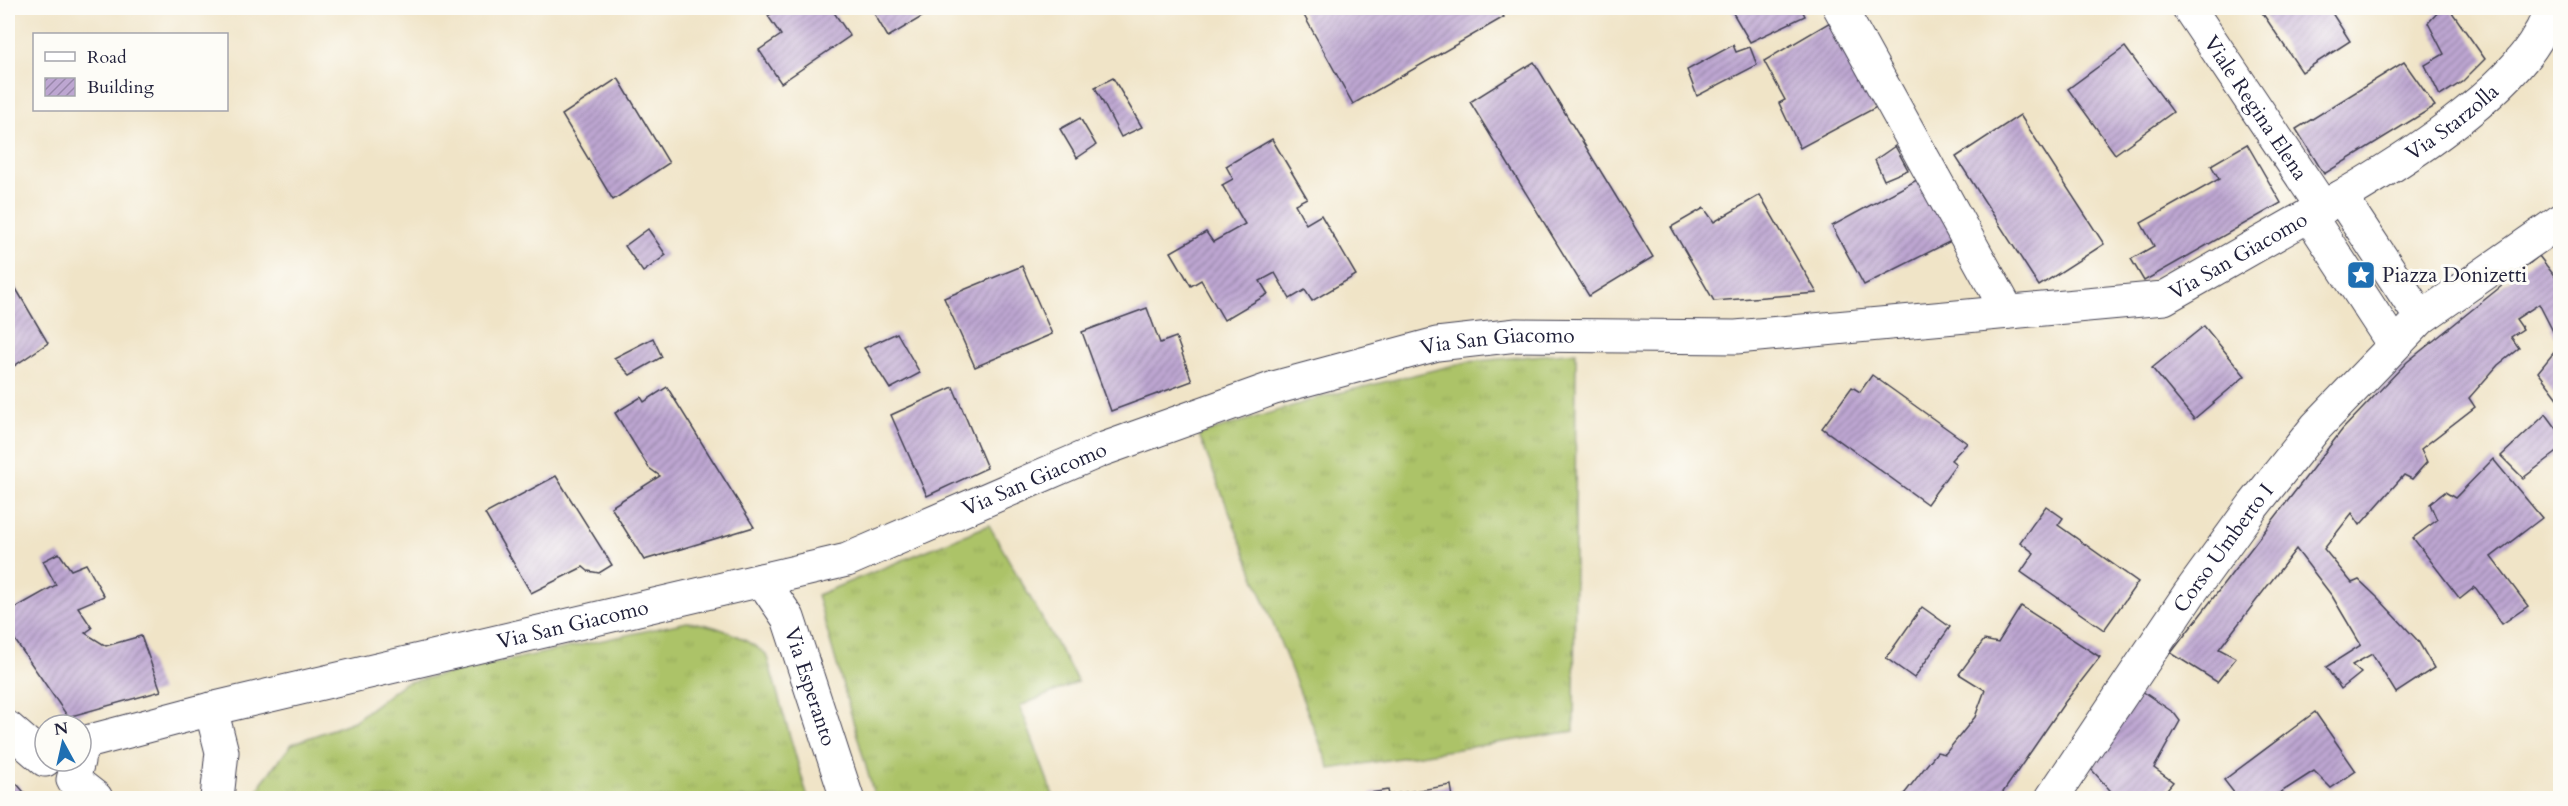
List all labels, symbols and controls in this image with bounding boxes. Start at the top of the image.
street label: Viale Regina Elena [2196,30,2314,186]
legend [33,33,228,111]
text: Road [87,45,127,70]
text: Building [87,75,155,100]
street label: Via Starzolla [2400,78,2505,168]
street label: Via San Giacomo [2164,205,2313,307]
place icon: Piazza Donizetti [2345,259,2377,291]
place label: Piazza Donizetti [2382,261,2527,290]
street label: Via San Giacomo [1417,321,1575,363]
street label: Via San Giacomo [958,435,1111,523]
street label: Corso Umberto I [2167,478,2280,618]
street label: Via San Giacomo [494,593,651,657]
street label: Via Esperanto [777,623,843,750]
north arrow [33,713,93,773]
text: N [53,717,70,741]

